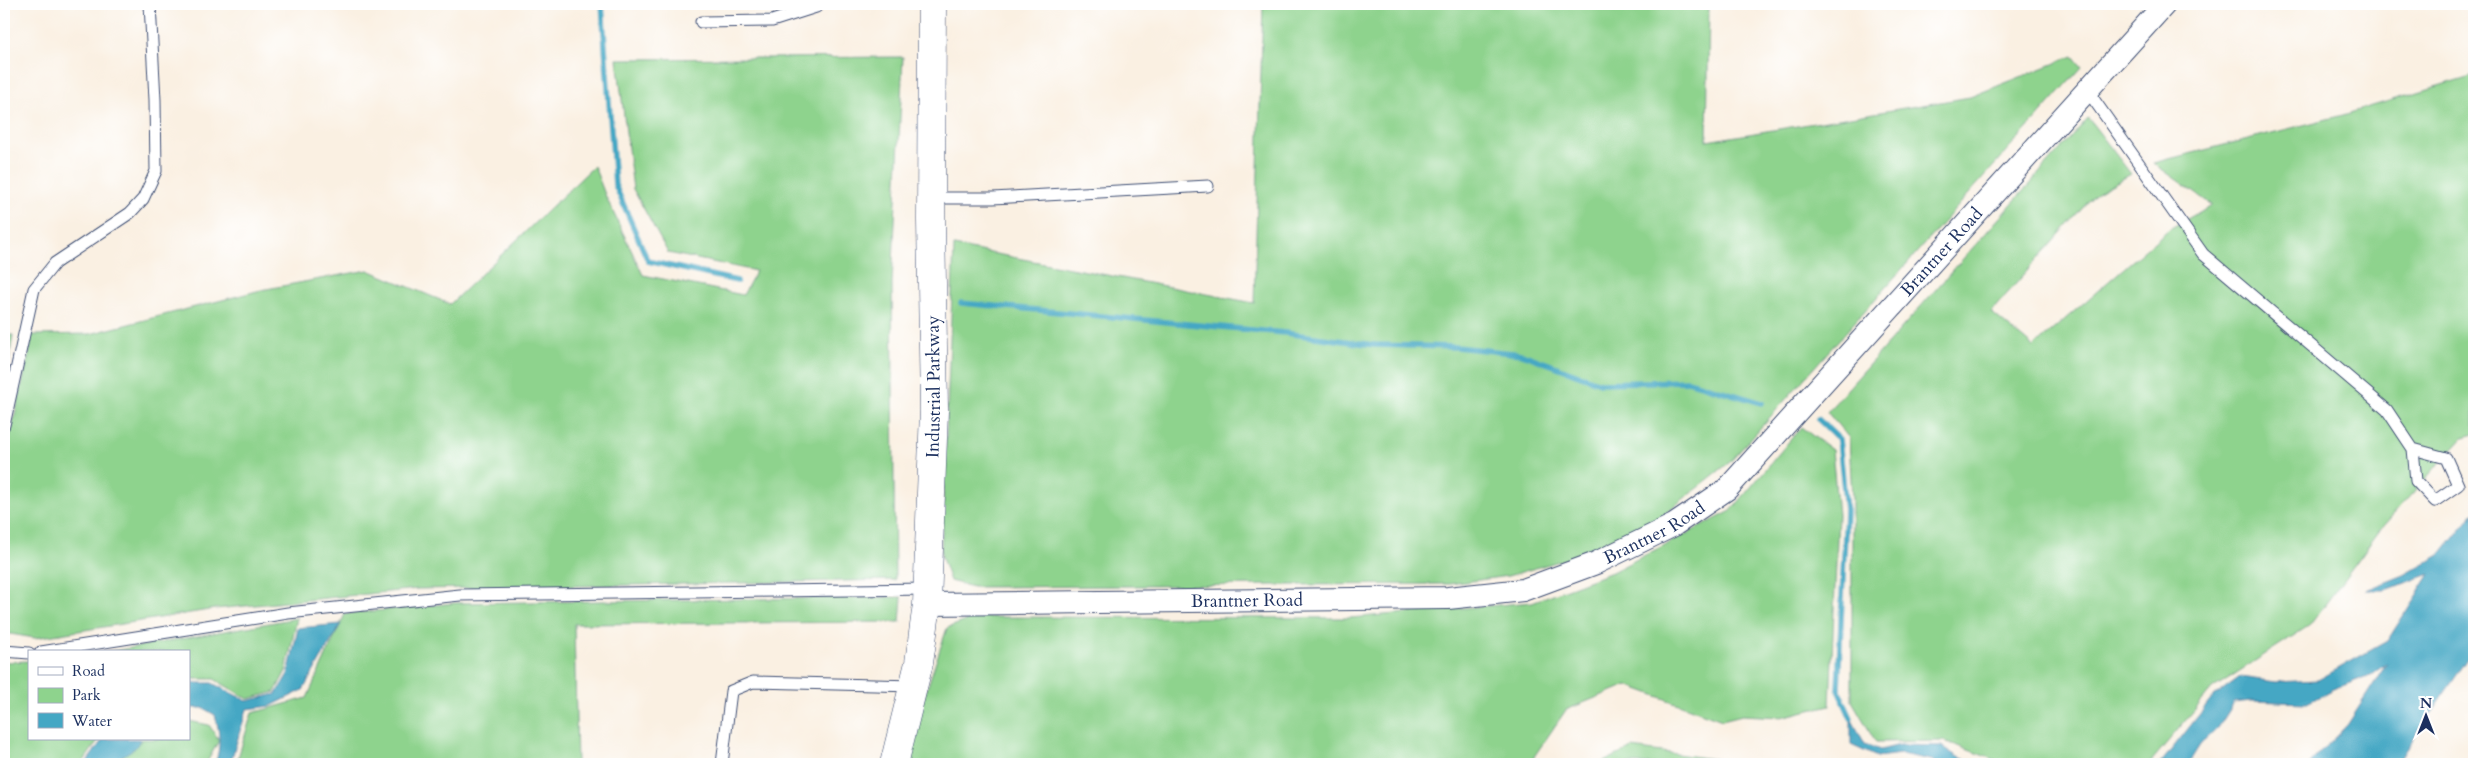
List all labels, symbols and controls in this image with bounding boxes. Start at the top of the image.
street label: Brantner Road [1895,202,1989,302]
street label: Industrial Parkway [920,315,947,459]
street label: Brantner Road [1599,495,1711,570]
street label: Brantner Road [1191,588,1304,614]
legend [28,650,190,740]
text: Road [72,661,105,681]
text: Park [72,685,101,705]
north arrow [2400,690,2450,740]
text: N [2420,694,2432,713]
text: Water [71,711,113,731]

